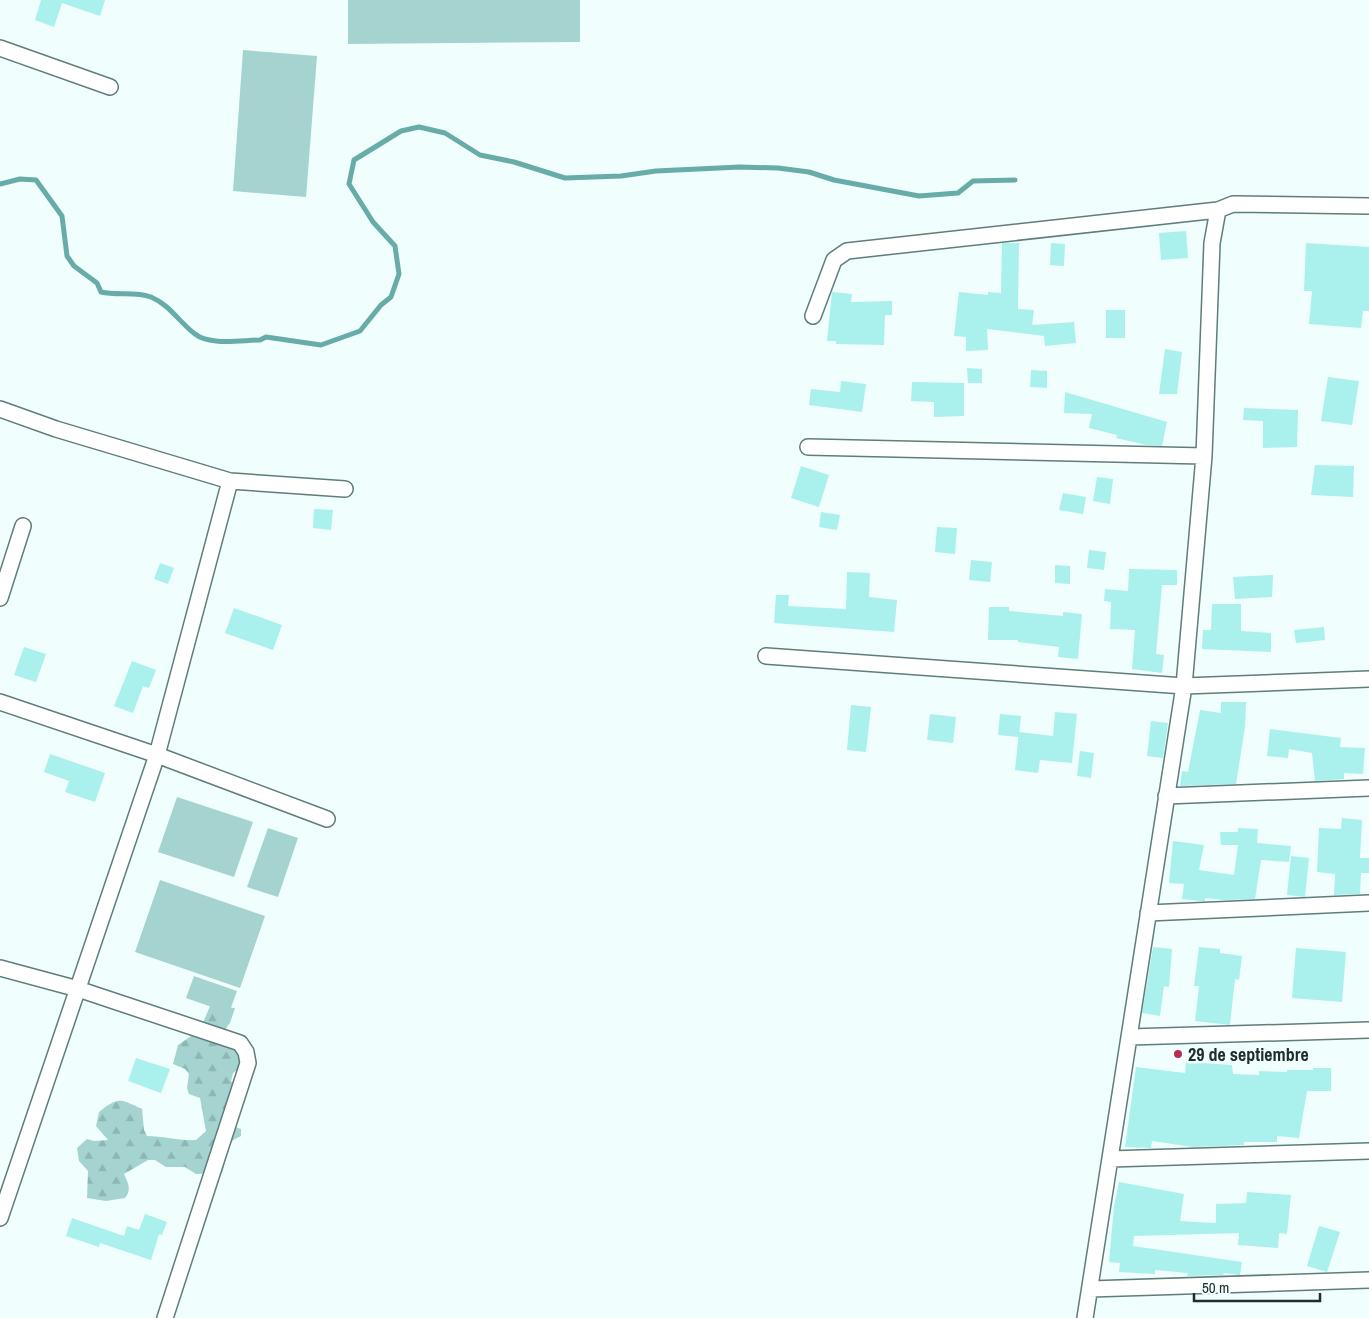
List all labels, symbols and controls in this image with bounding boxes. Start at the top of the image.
place label: 29 de septiembre [1188,1042,1309,1067]
marker: 29 de septiembre [1172,1048,1184,1060]
scale bar [1194,1270,1320,1302]
text: 50 m [1202,1277,1229,1298]

